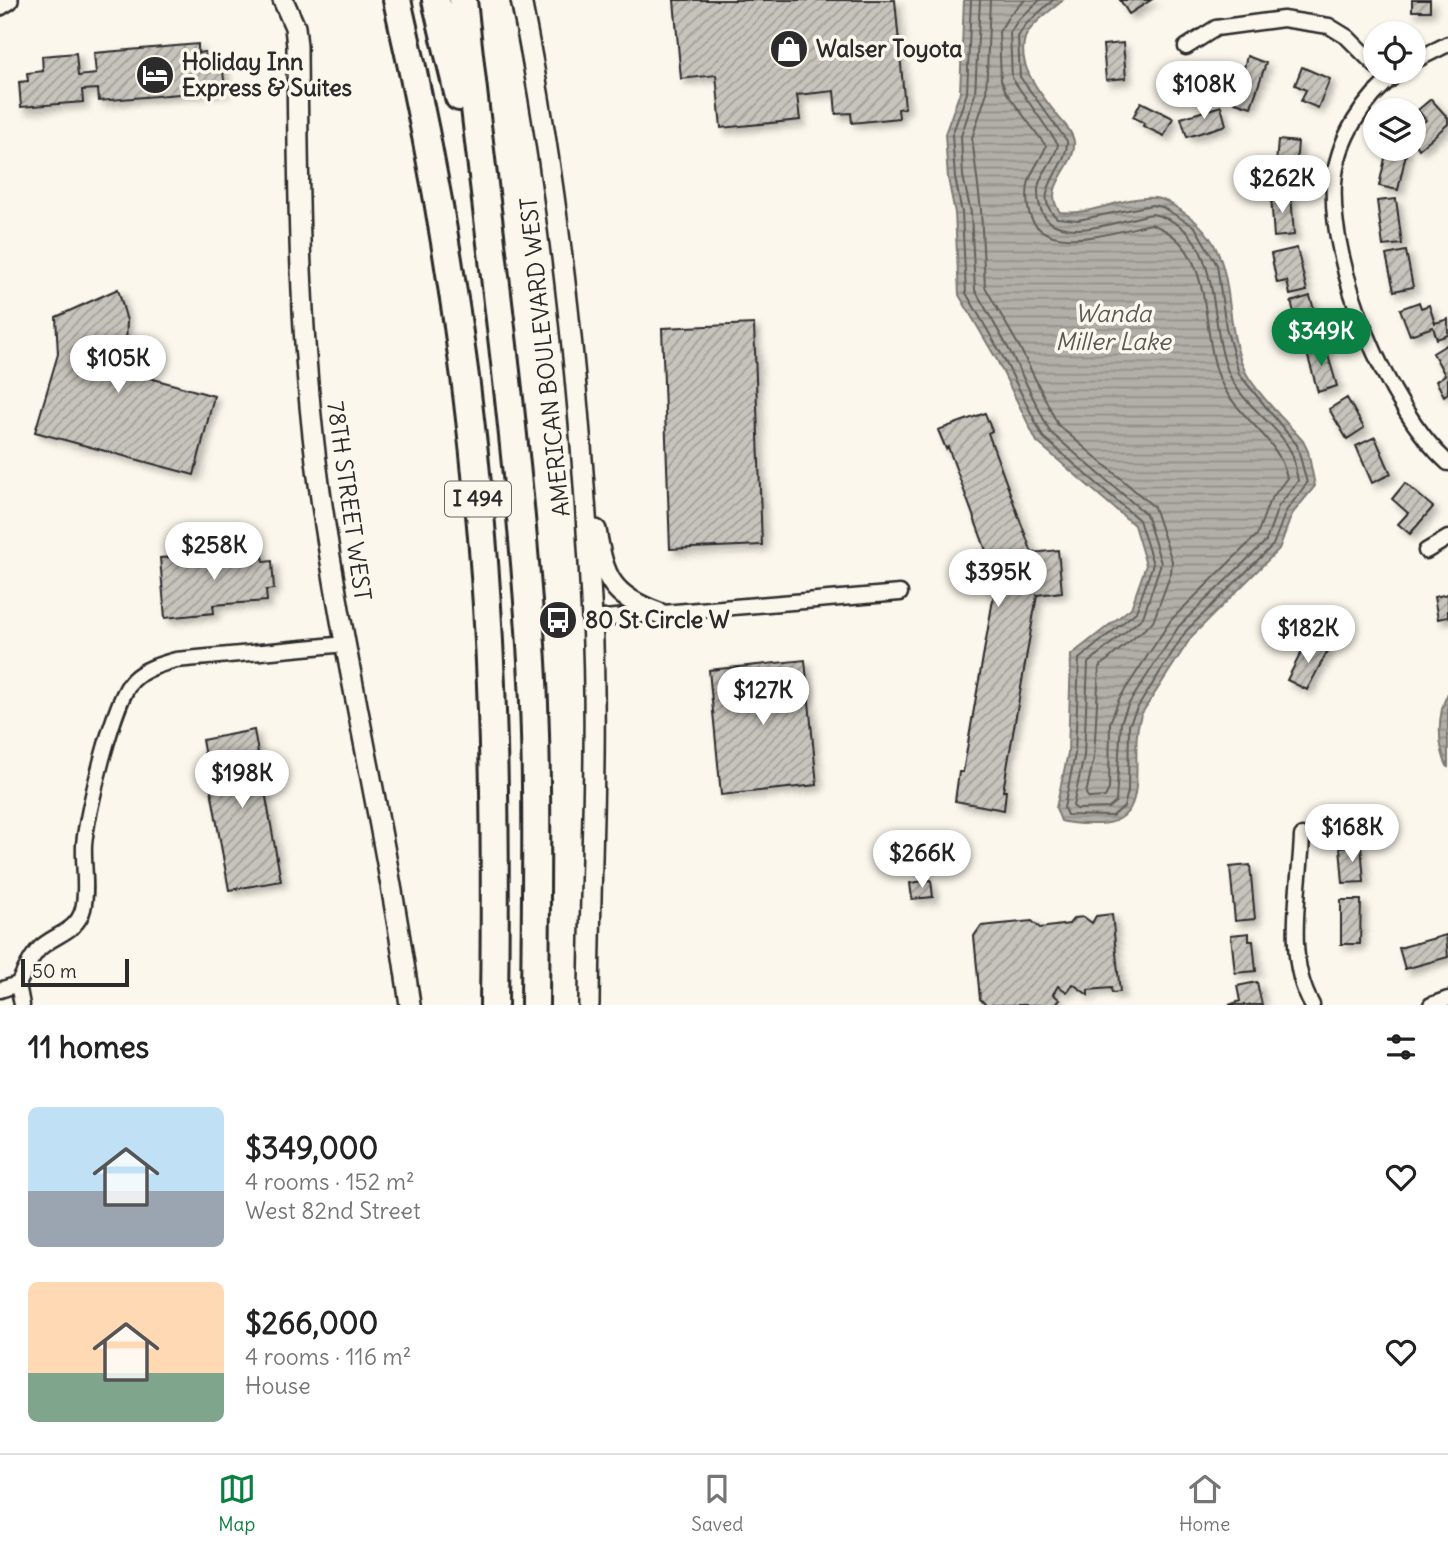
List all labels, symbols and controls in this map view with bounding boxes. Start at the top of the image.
map controls [1363,21,1426,161]
button: locate [1363,21,1426,84]
shop icon: Walser Toyota [768,28,810,70]
place label: Walser Toyota [816,34,962,63]
place label: Holiday Inn Express & Suites [182,47,352,102]
hotel icon: Holiday Inn Express & Suites [134,54,176,96]
pin: $108K [1155,61,1253,121]
text: $108K [1172,69,1236,98]
button: layers [1363,98,1426,161]
pin: $262K [1233,156,1331,215]
text: $262K [1249,163,1315,192]
street label: AMERICAN BOULEVARD WEST [513,196,576,518]
water label: Wanda Miller Lake [1055,298,1173,356]
pin: $349K [1272,308,1370,368]
text: $349K [1288,316,1354,345]
pin: $105K [69,336,167,395]
text: $105K [86,343,150,372]
street label: 78TH STREET WEST [321,399,378,603]
road number: I 494 [445,482,511,516]
pin: $258K [165,522,263,582]
text: $258K [181,530,247,559]
pin: $395K [949,550,1047,609]
text: $395K [965,557,1031,586]
bus stop icon: 80 St Circle W [537,599,579,641]
place label: 80 St Circle W [585,605,730,634]
pin: $182K [1259,606,1357,665]
text: $182K [1277,613,1339,642]
pin: $127K [714,668,812,727]
text: $127K [733,675,793,704]
pin: $198K [193,750,291,810]
text: $198K [211,758,273,787]
pin: $168K [1303,804,1401,864]
text: $168K [1321,812,1383,841]
pin: $266K [873,830,971,890]
text: $266K [889,838,955,867]
scale bar [21,956,130,988]
text: 50 m [32,959,77,983]
text: 11 homes [28,1028,149,1066]
icon: filters [1382,1028,1420,1066]
text: $349,000 [245,1129,378,1167]
icon: home [84,1135,168,1219]
icon: heart [1382,1158,1420,1196]
text: 4 rooms · 152 m² [245,1167,415,1196]
text: West 82nd Street [245,1196,421,1225]
text: $266,000 [245,1304,378,1342]
icon: home [84,1310,168,1394]
icon: heart [1382,1333,1420,1371]
text: 4 rooms · 116 m² [245,1342,411,1371]
text: House [245,1371,311,1400]
tab: Map [218,1470,256,1536]
tab: Saved [691,1470,743,1536]
tab: Home [1179,1470,1230,1536]

